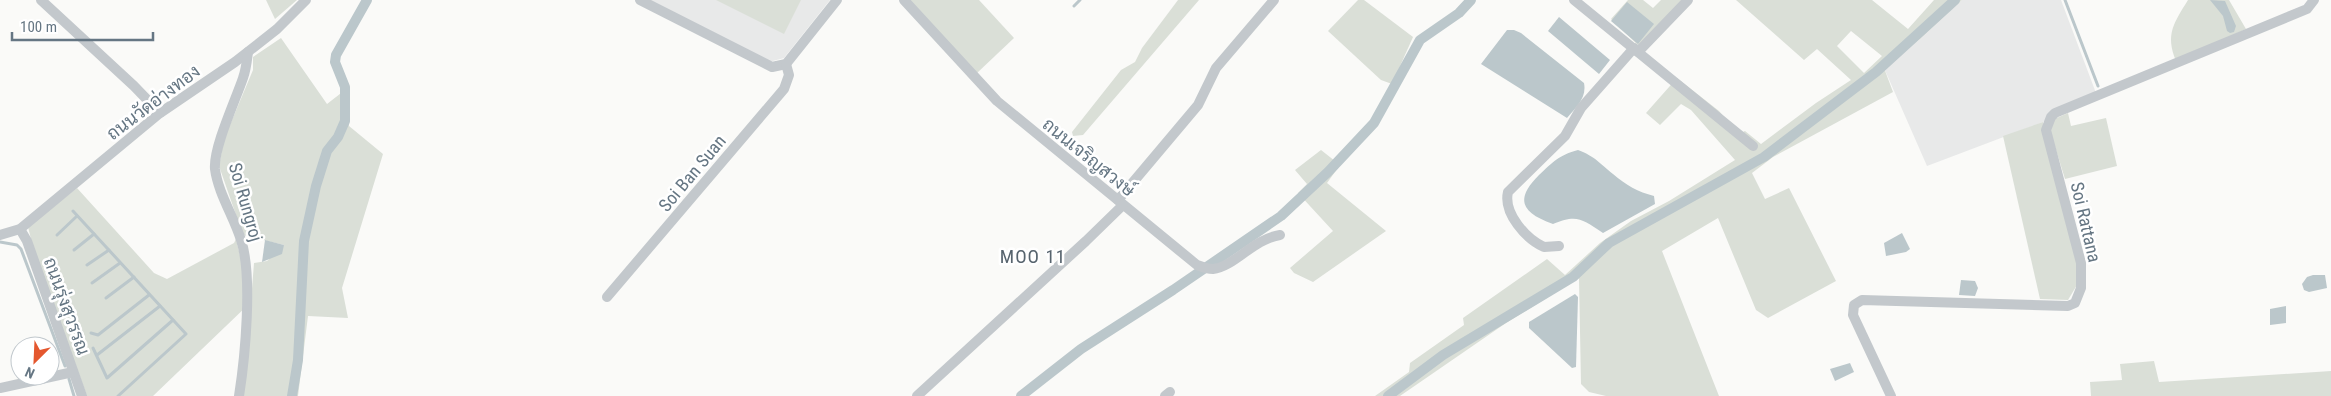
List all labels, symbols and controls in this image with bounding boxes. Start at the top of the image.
scale bar [12,10,154,42]
text: 100 m [20,18,57,36]
street label: ถนนวัดอ่างทอง [102,59,204,144]
street label: ถนนเจริญสวงษ์ [1038,112,1141,202]
street label: Soi Ban Suan [654,131,730,215]
street label: Soi Rungroj [225,160,267,244]
street label: Soi Rattana [2067,180,2105,264]
district label: MOO 11 [1000,245,1066,268]
street label: ถนนรุ่งสุวรรณ [38,254,95,358]
north arrow [10,336,60,386]
text: N [23,364,37,382]

